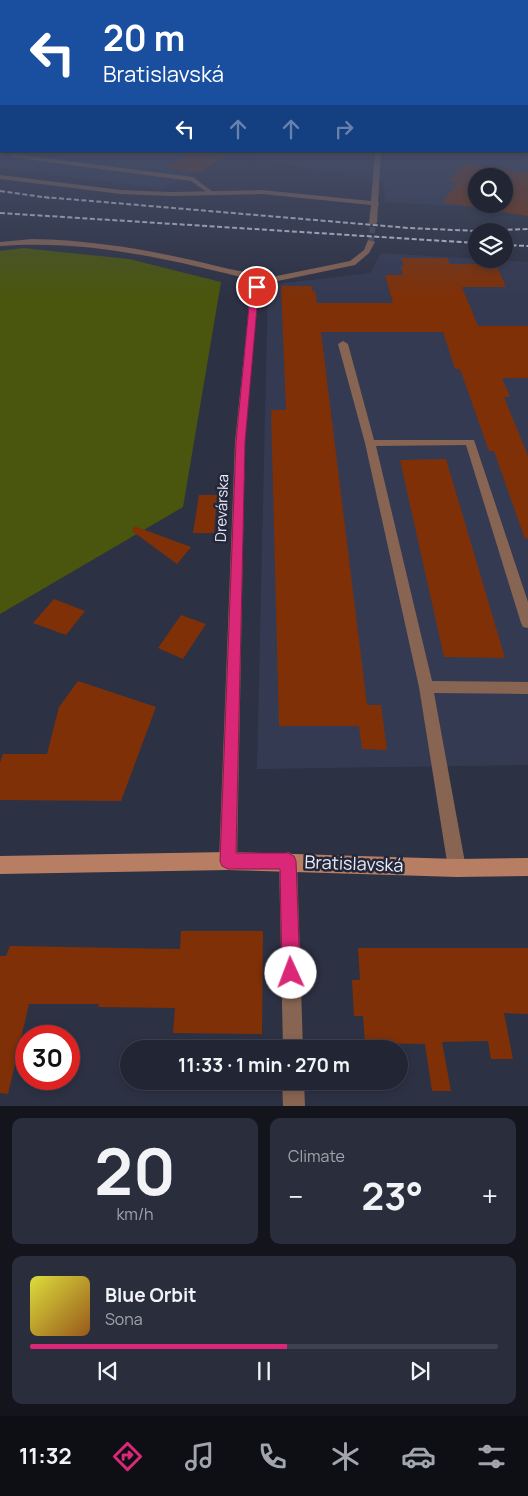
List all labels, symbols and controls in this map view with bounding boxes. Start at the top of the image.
text: 20 m [103,14,185,62]
icon: left [20,20,85,85]
text: Bratislavská [103,59,224,89]
icon: left [171,115,199,143]
icon: ahead [224,115,252,143]
icon: ahead [277,115,305,143]
icon: right [330,115,358,143]
map controls [468,168,513,268]
button: search [468,168,513,213]
button: layers [468,223,513,268]
pin [236,266,278,308]
icon: arrive [243,273,271,301]
street label: Drevárska [210,474,233,542]
street label: Bratislavská [304,849,404,877]
position arrow [264,946,316,998]
speed limit sign: 30 [15,1025,80,1090]
text: 11:33 · 1 min · 270 m [178,1052,350,1078]
text: 20 [94,1126,176,1215]
text: Climate [288,1145,345,1167]
text: 23° [362,1169,423,1221]
text: − [288,1177,303,1215]
text: + [482,1177,498,1215]
text: km/h [116,1203,154,1225]
text: Blue Orbit [105,1282,197,1308]
text: Sona [105,1308,143,1330]
icon: previous [94,1357,122,1385]
icon: pause [250,1357,278,1385]
icon: next [406,1357,434,1385]
icon: directions [110,1439,145,1474]
icon: music [182,1439,217,1474]
icon: phone [255,1439,290,1474]
icon: climate [328,1439,363,1474]
icon: car [401,1439,436,1474]
icon: filters [474,1439,509,1474]
text: 11:32 [19,1441,72,1471]

